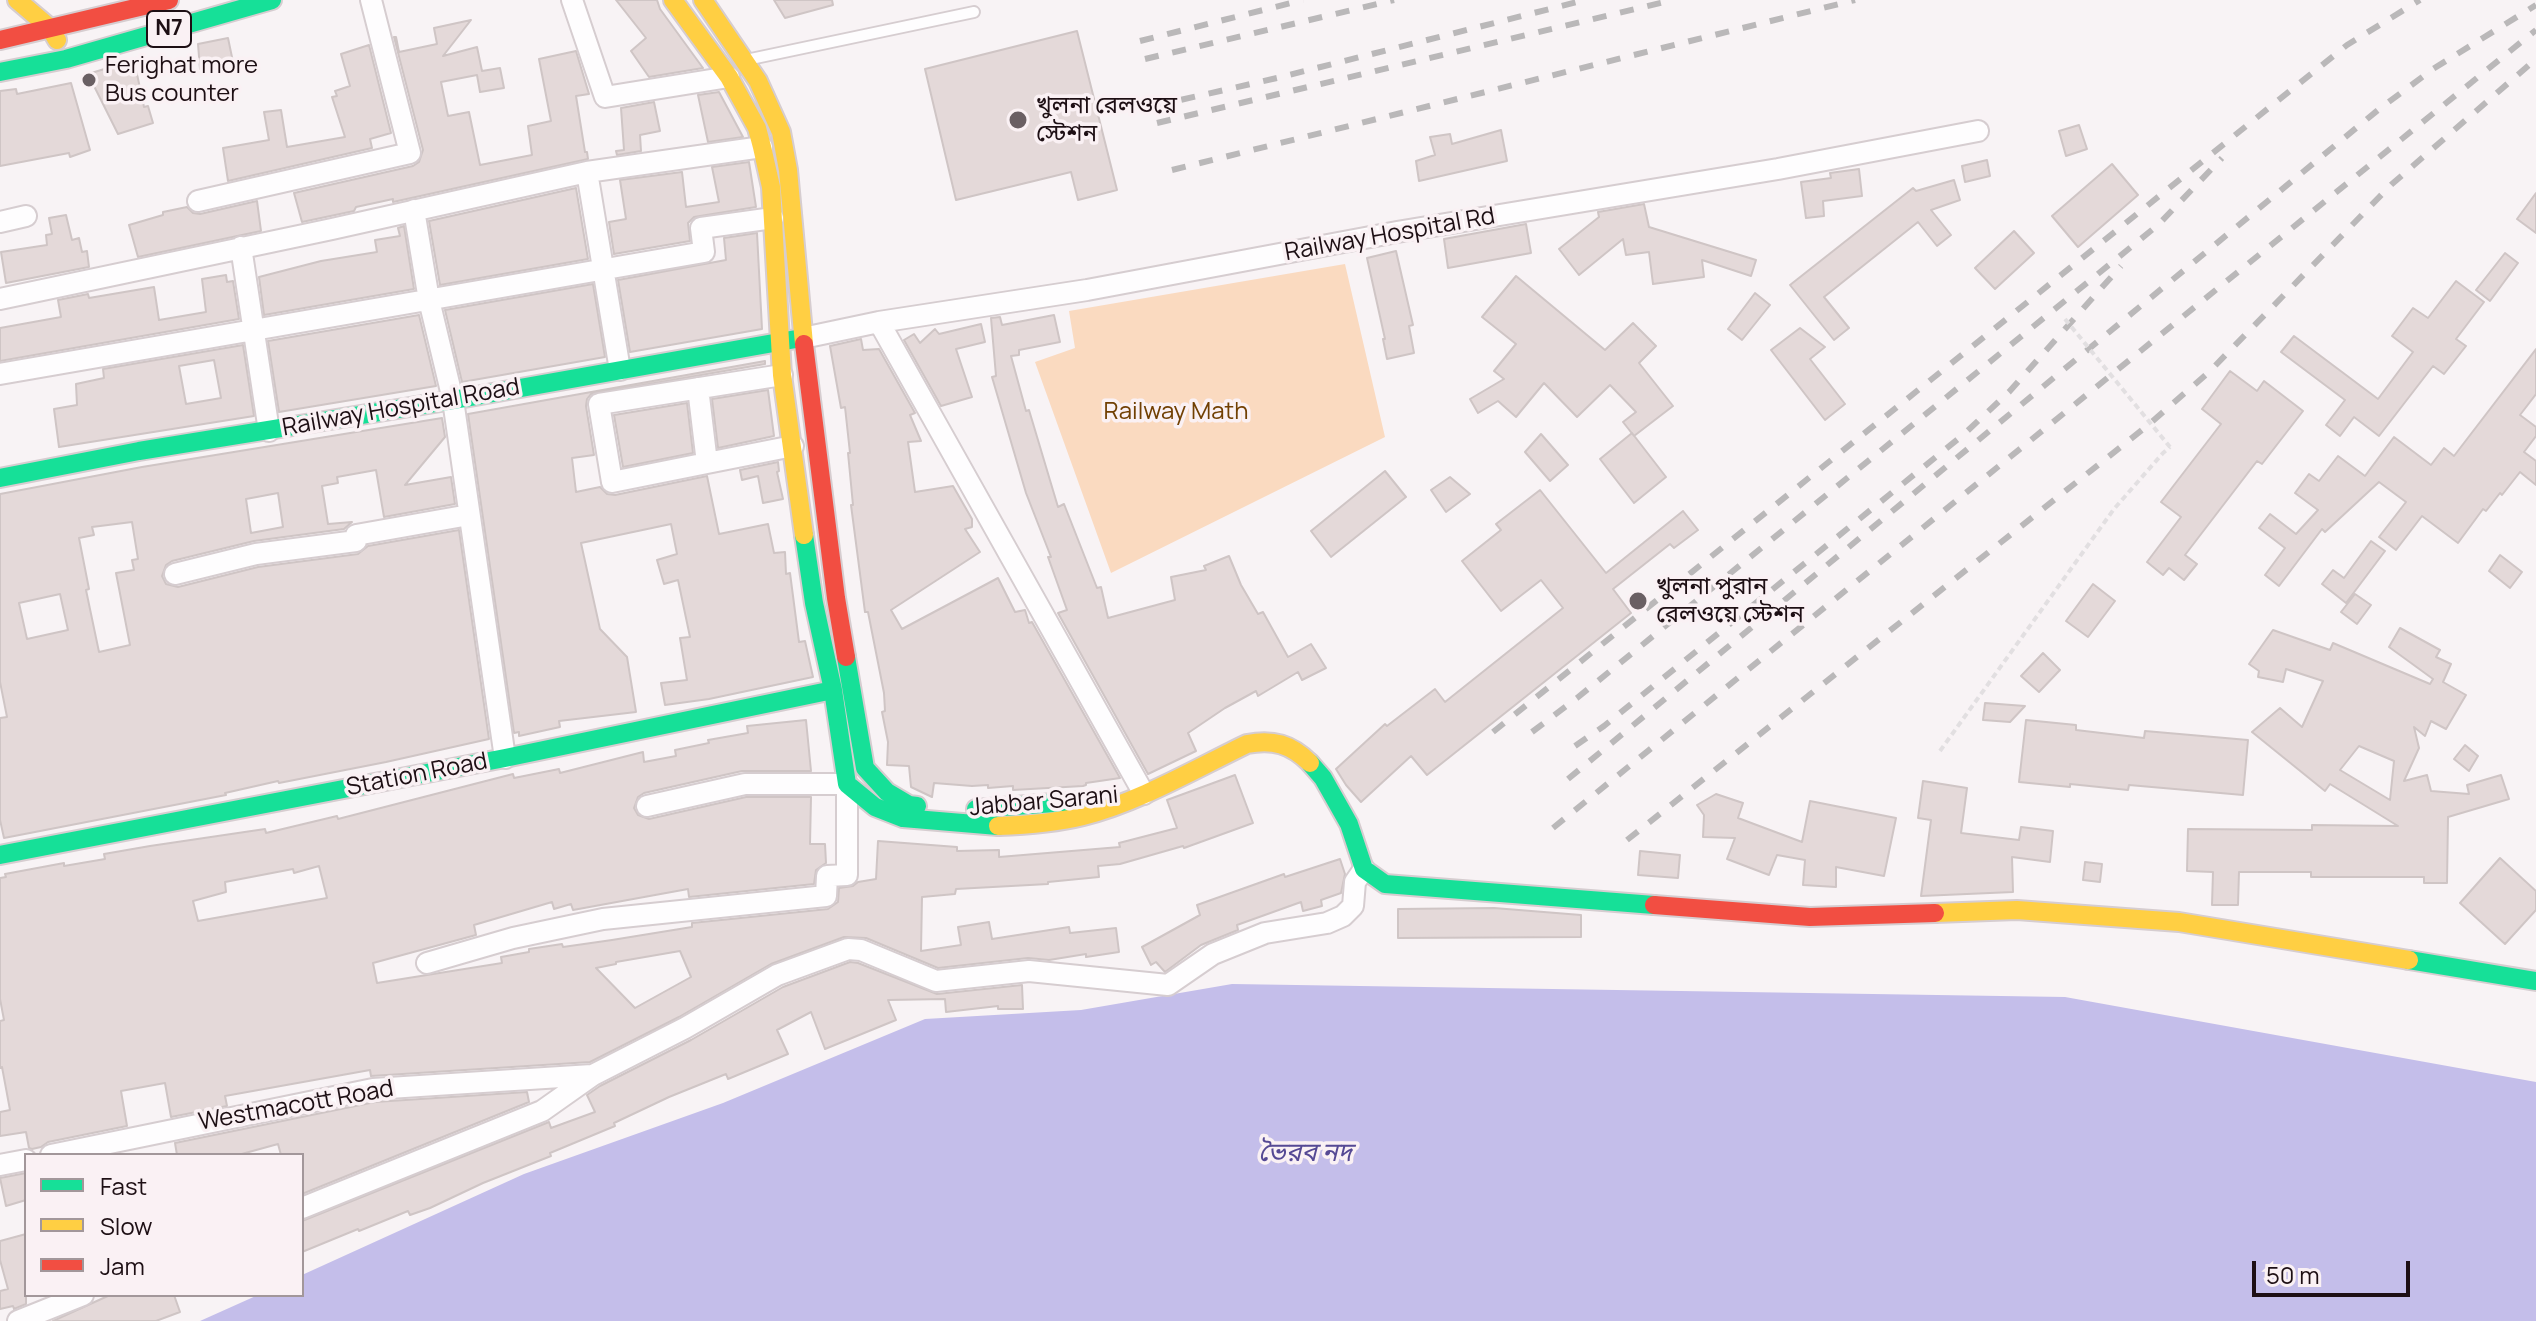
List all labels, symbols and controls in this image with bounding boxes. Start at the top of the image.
road number: N7 [147,11,191,47]
place label: Ferighat more Bus counter [105,52,258,108]
marker: Ferighat more Bus counter [80,71,98,89]
place label: খুলনা রেলওয়ে স্টেশন [1036,92,1177,148]
marker: খুলনা রেলওয়ে স্টেশন [1007,109,1029,131]
street label: Railway Hospital Rd [1283,202,1497,268]
street label: Railway Hospital Road [280,373,522,443]
park label: Railway Math [1104,398,1248,426]
place label: খুলনা পুরান রেলওয়ে স্টেশন [1656,573,1804,629]
marker: খুলনা পুরান রেলওয়ে স্টেশন [1627,590,1649,612]
street label: Station Road [344,747,490,803]
street label: Jabbar Sarani [968,781,1120,823]
street label: Westmacott Road [196,1075,396,1137]
water label: ভৈরব নদ [1258,1138,1352,1170]
legend [24,1153,304,1297]
text: Fast [100,1169,147,1202]
text: Slow [100,1209,153,1242]
scale bar [2256,1245,2414,1295]
text: Jam [100,1249,145,1282]
text: 50 m [2266,1258,2320,1291]

